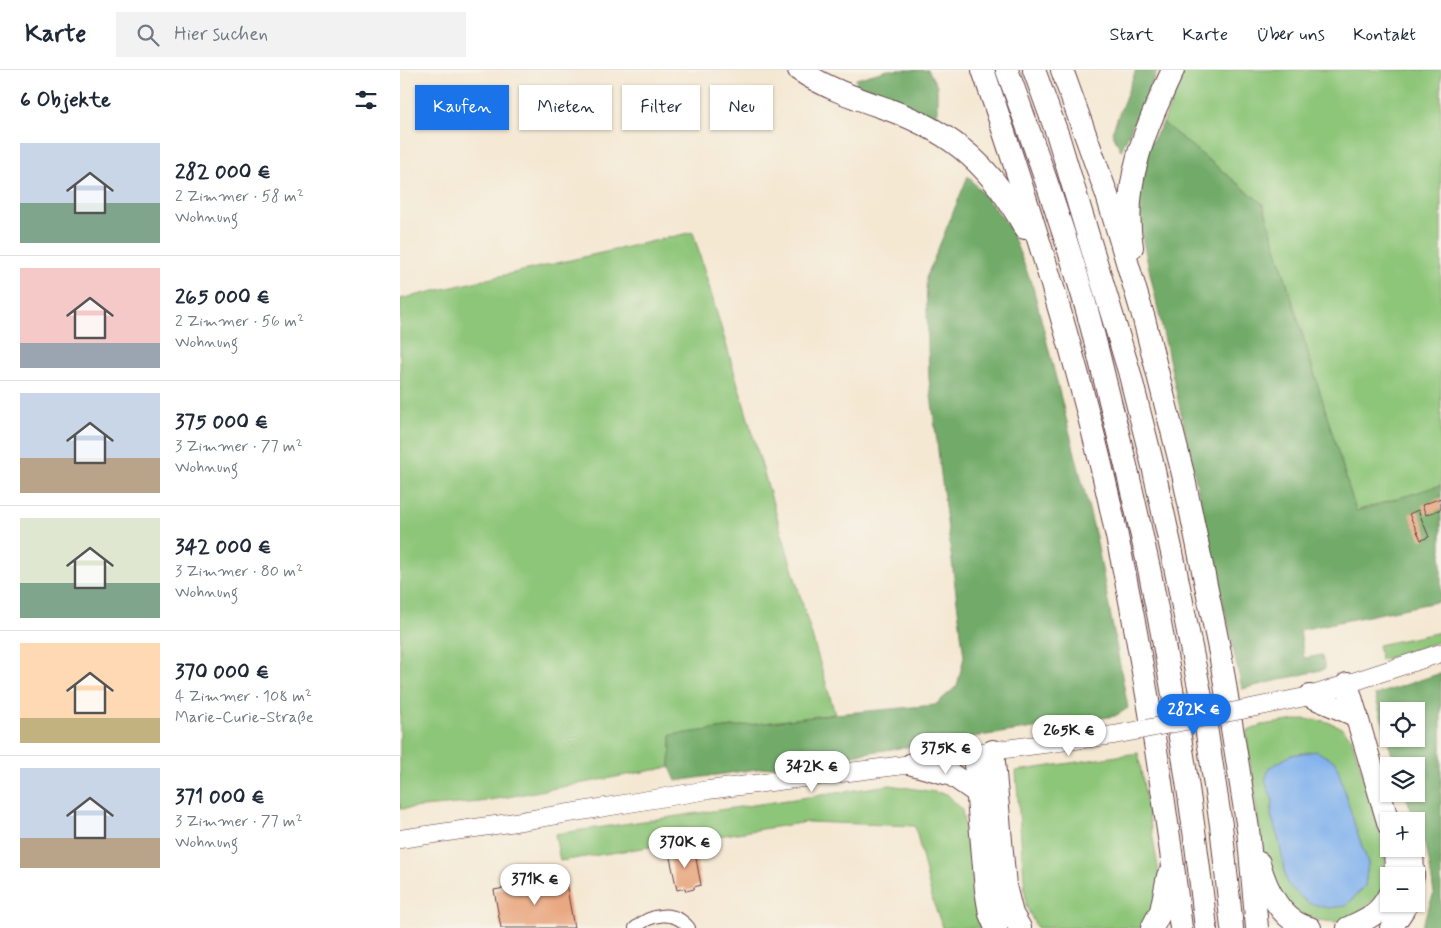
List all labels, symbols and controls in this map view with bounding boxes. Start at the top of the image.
search box [116,12,466,57]
text: Karte [25,19,86,50]
icon: search [134,21,162,49]
text: Hier suchen [174,22,268,47]
text: Start [1110,23,1154,47]
text: Karte [1182,23,1228,47]
text: Über uns [1256,23,1325,47]
text: Kontakt [1353,23,1416,47]
chip: Kaufen [415,85,509,130]
chip: Mieten [519,85,612,130]
chip: Filter [622,85,700,130]
chip: Neu [710,85,773,130]
text: 6 Objekte [20,86,111,114]
icon: filters [352,86,380,114]
text: 282 000 € [175,158,271,186]
icon: home [60,163,120,223]
text: 2 Zimmer · 58 m² [175,186,304,207]
text: Wohnung [175,207,238,228]
text: 265 000 € [175,283,270,311]
icon: home [60,288,120,348]
text: 2 Zimmer · 56 m² [175,311,304,332]
text: Wohnung [175,332,238,353]
text: 375 000 € [175,408,268,436]
icon: home [60,413,120,473]
text: 3 Zimmer · 77 m² [175,436,303,457]
text: Wohnung [175,457,238,478]
text: 342 000 € [175,533,271,561]
icon: home [60,538,120,598]
text: 3 Zimmer · 80 m² [175,561,303,582]
text: Wohnung [175,582,238,603]
text: 370 000 € [175,658,269,686]
icon: home [60,663,120,723]
text: 4 Zimmer · 108 m² [175,686,312,707]
pin: 282K € [1153,694,1235,736]
text: 282K € [1168,699,1220,720]
map controls [1380,702,1425,912]
button: locate [1380,702,1425,747]
text: Marie-Curie-Straße [175,707,314,728]
pin: 265K € [1028,714,1110,757]
text: 265K € [1043,720,1095,741]
pin: 375K € [905,732,987,775]
text: 375K € [921,738,971,759]
pin: 342K € [771,750,853,793]
text: 342K € [786,756,838,777]
button: layers [1380,757,1425,802]
text: 371 000 € [175,783,265,811]
icon: home [60,788,120,848]
text: 3 Zimmer · 77 m² [175,811,303,832]
button: + [1380,812,1425,857]
pin: 370K € [644,826,726,869]
text: Wohnung [175,832,238,853]
text: 370K € [659,832,711,853]
pin: 371K € [494,864,576,906]
button: − [1380,867,1425,912]
text: 371K € [511,869,559,890]

